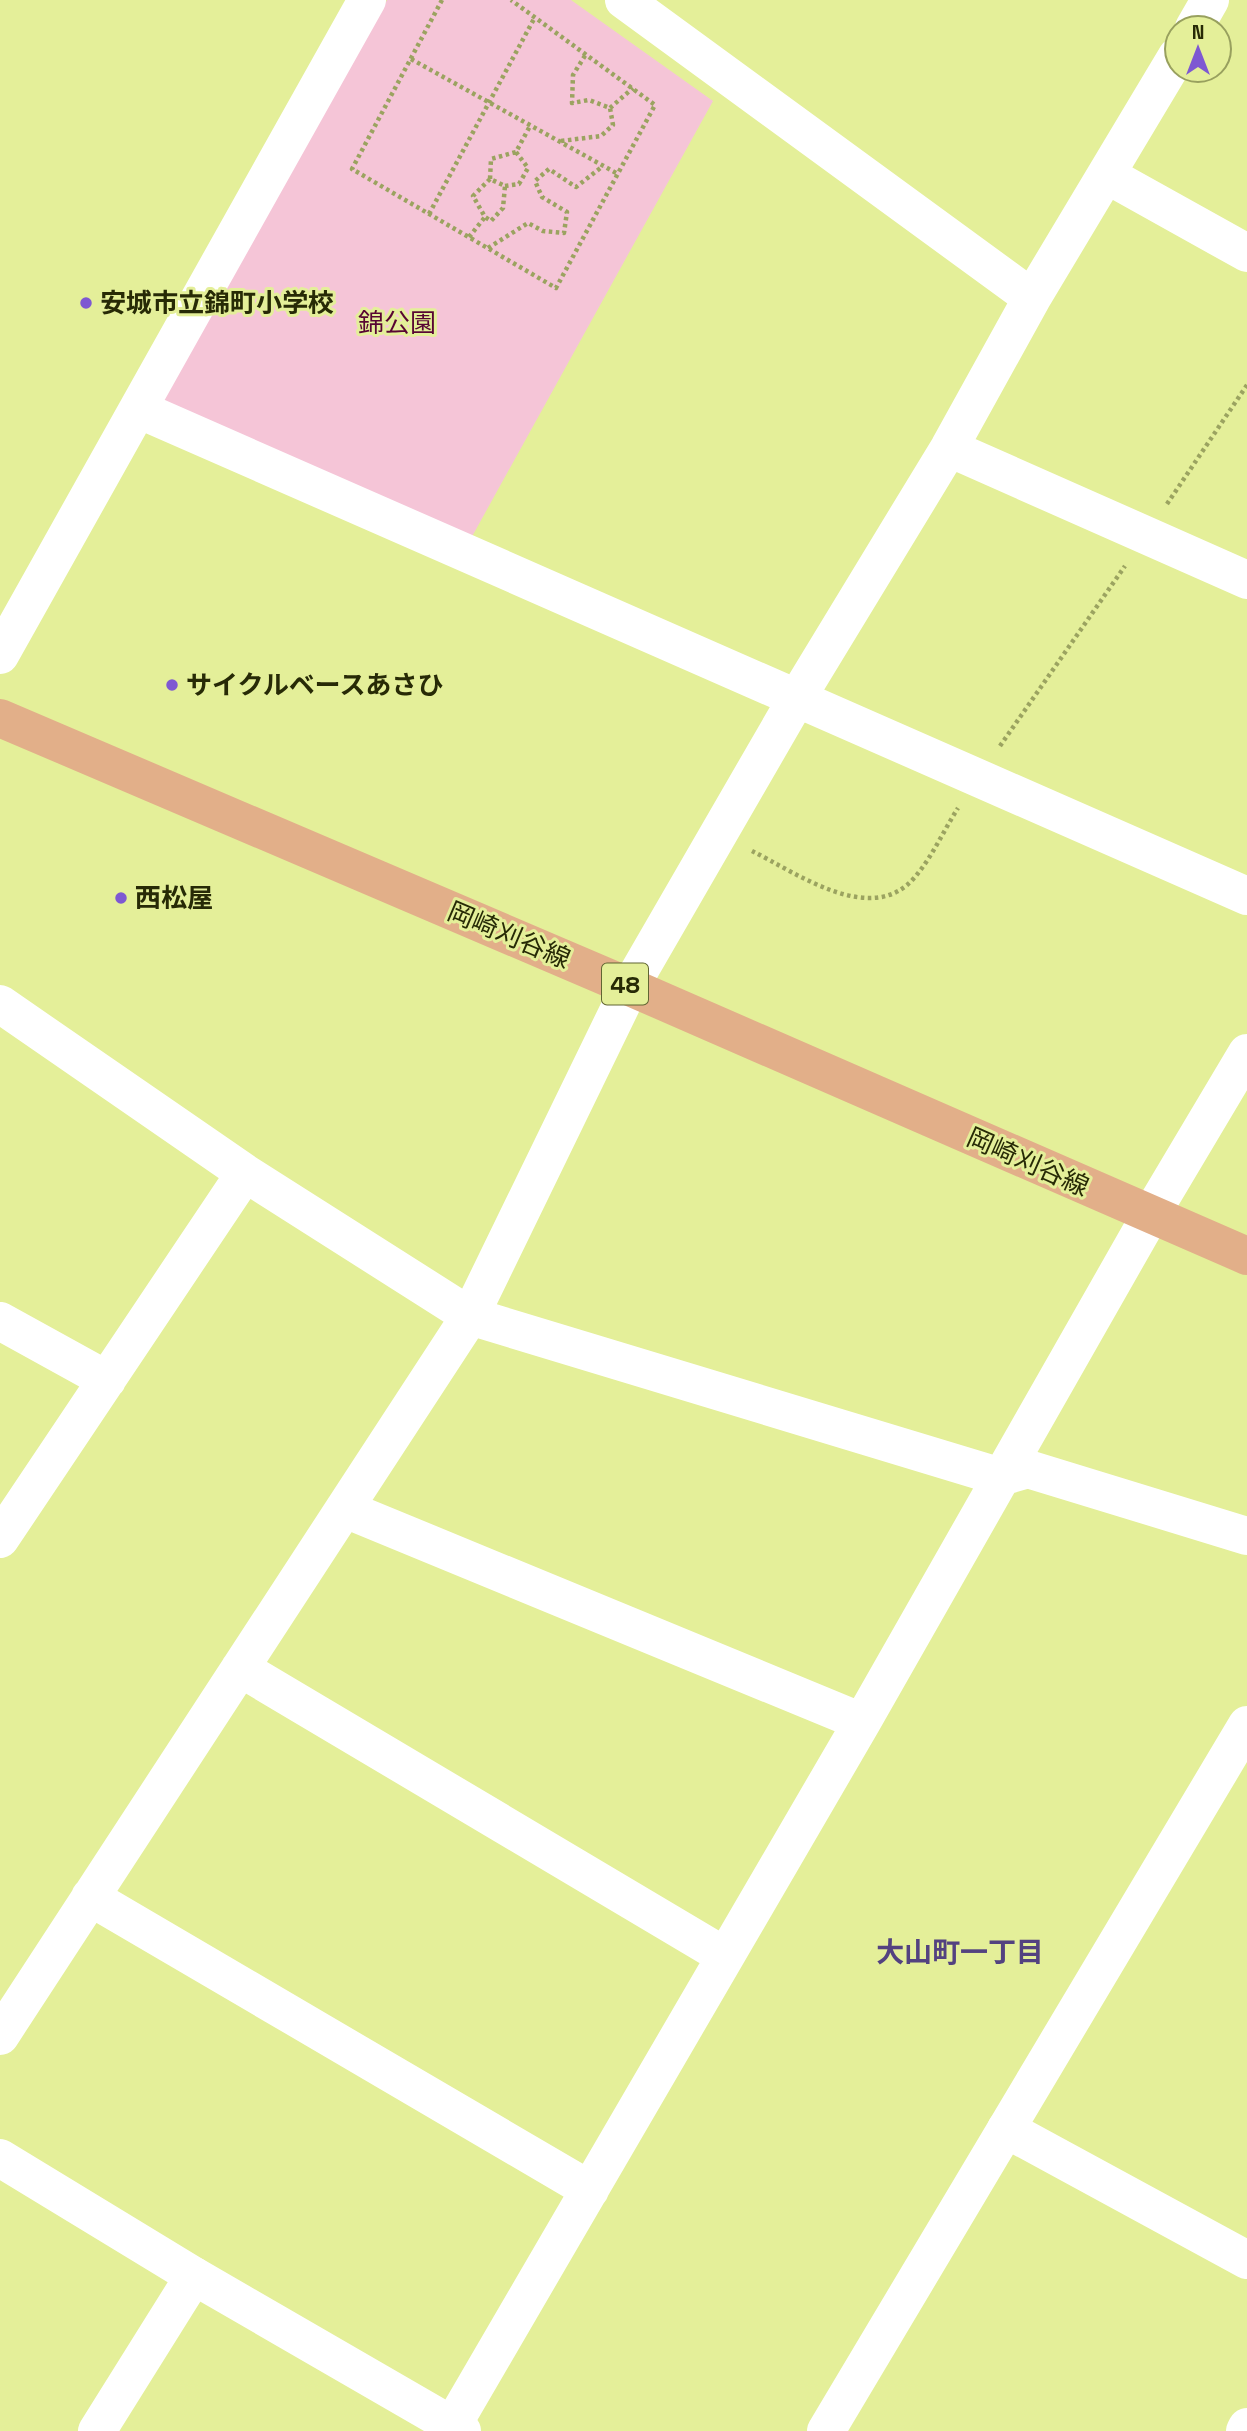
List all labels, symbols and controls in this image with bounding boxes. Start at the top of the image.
north arrow [1163,14,1233,84]
text: N [1192,20,1204,45]
place label: 安城市立錦町小学校 [100,286,334,320]
marker: 安城市立錦町小学校 [78,295,94,311]
park label: 錦公園 [358,306,436,340]
place label: サイクルベースあさひ [186,668,443,702]
marker: サイクルベースあさひ [164,677,180,693]
place label: 西松屋 [135,881,213,915]
marker: 西松屋 [113,890,129,906]
street label: 岡崎刈谷線 [443,894,575,976]
road number: 48 [602,964,648,1004]
street label: 岡崎刈谷線 [962,1120,1094,1204]
district label: 大山町一丁目 [876,1934,1044,1970]

